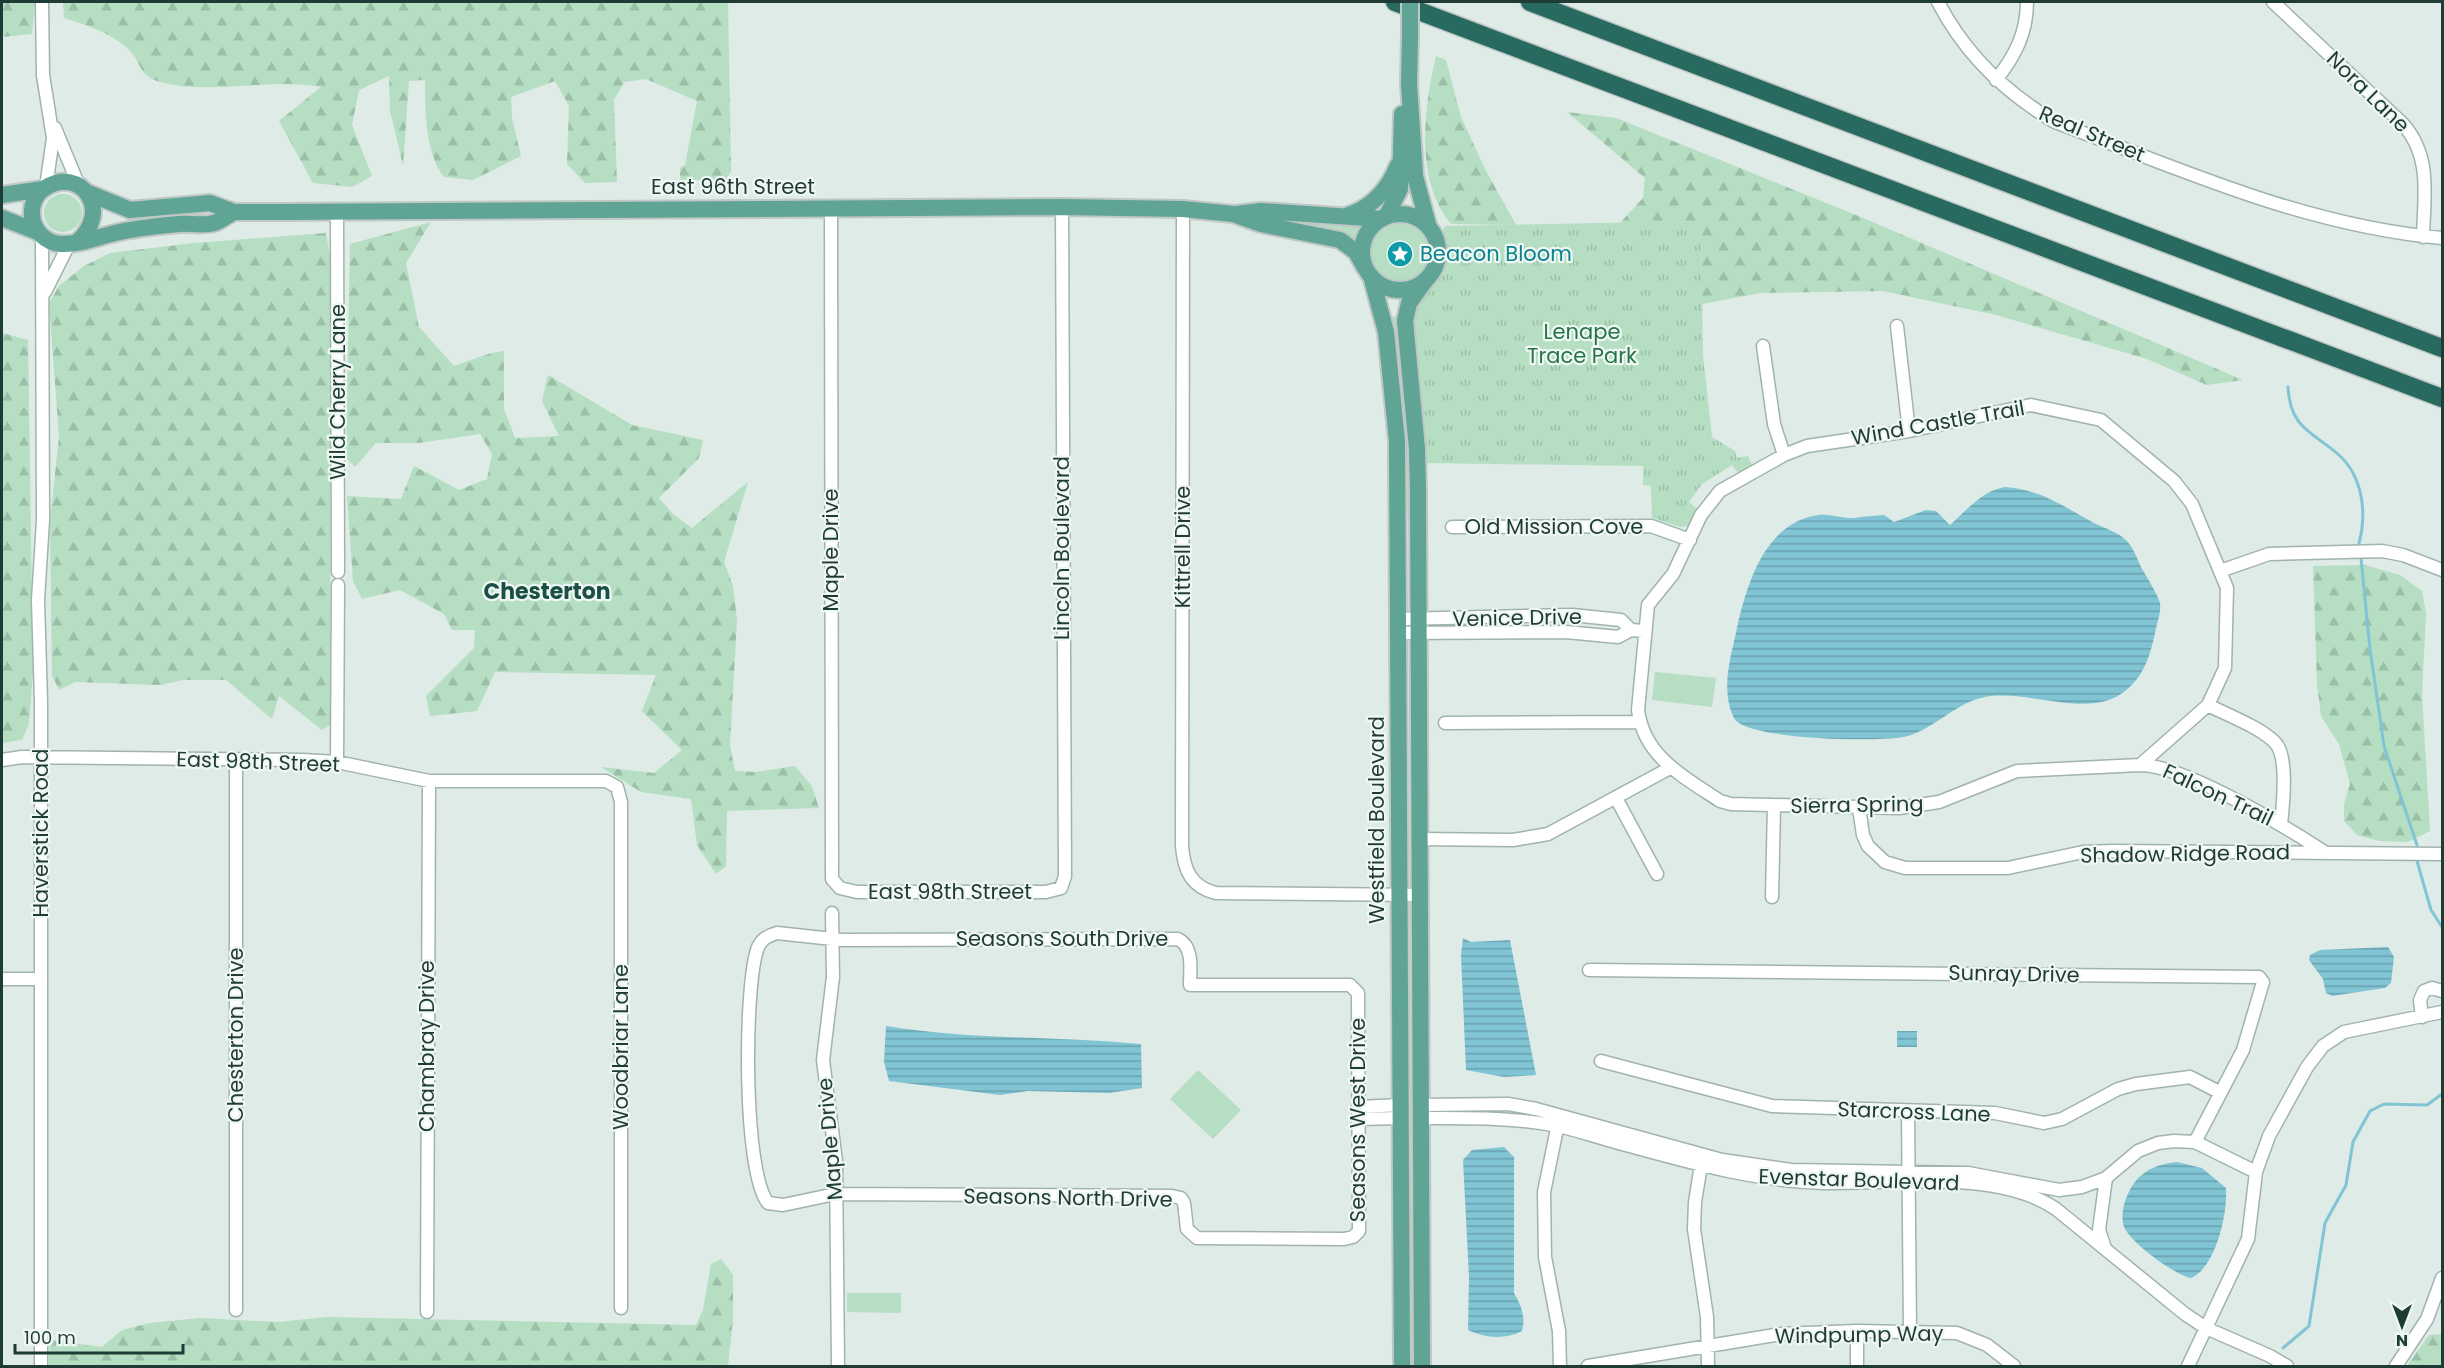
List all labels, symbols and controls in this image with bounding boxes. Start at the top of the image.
street label: Nora Lane [2320,45,2416,139]
street label: Real Street [2035,98,2150,169]
street label: East 96th Street [651,172,815,201]
place icon: Beacon Bloom [1385,239,1415,269]
place label: Beacon Bloom [1420,239,1572,268]
street label: Wild Cherry Lane [323,304,352,480]
park label: Lenape Trace Park [1527,317,1637,370]
street label: Wind Castle Trail [1849,393,2027,452]
street label: Lincoln Boulevard [1047,456,1076,640]
street label: Kittrell Drive [1168,486,1197,608]
street label: Maple Drive [816,489,845,611]
street label: Old Mission Cove [1465,512,1643,541]
district label: Chesterton [483,576,611,607]
street label: Venice Drive [1452,602,1582,633]
street label: Westfield Boulevard [1362,716,1391,924]
street label: East 98th Street [176,744,340,779]
street label: Haverstick Road [26,749,55,917]
street label: Falcon Trail [2158,756,2278,833]
street label: Sierra Spring [1790,789,1924,820]
street label: Shadow Ridge Road [2080,837,2290,870]
street label: East 98th Street [868,877,1032,906]
street label: Seasons South Drive [956,924,1168,953]
street label: Chesterton Drive [221,948,250,1122]
street label: Sunray Drive [1948,958,2080,989]
street label: Chambray Drive [412,960,441,1132]
street label: Woodbriar Lane [606,964,635,1130]
street label: Seasons West Drive [1343,1018,1372,1222]
street label: Maple Drive [810,1077,849,1202]
street label: Starcross Lane [1837,1094,1991,1129]
street label: Evenstar Boulevard [1758,1161,1960,1198]
street label: Seasons North Drive [963,1181,1173,1214]
north arrow [2372,1296,2432,1356]
scale bar [15,1317,183,1355]
street label: Windpump Way [1774,1319,1944,1350]
text: 100 m [24,1325,76,1350]
text: N [2396,1329,2408,1352]

